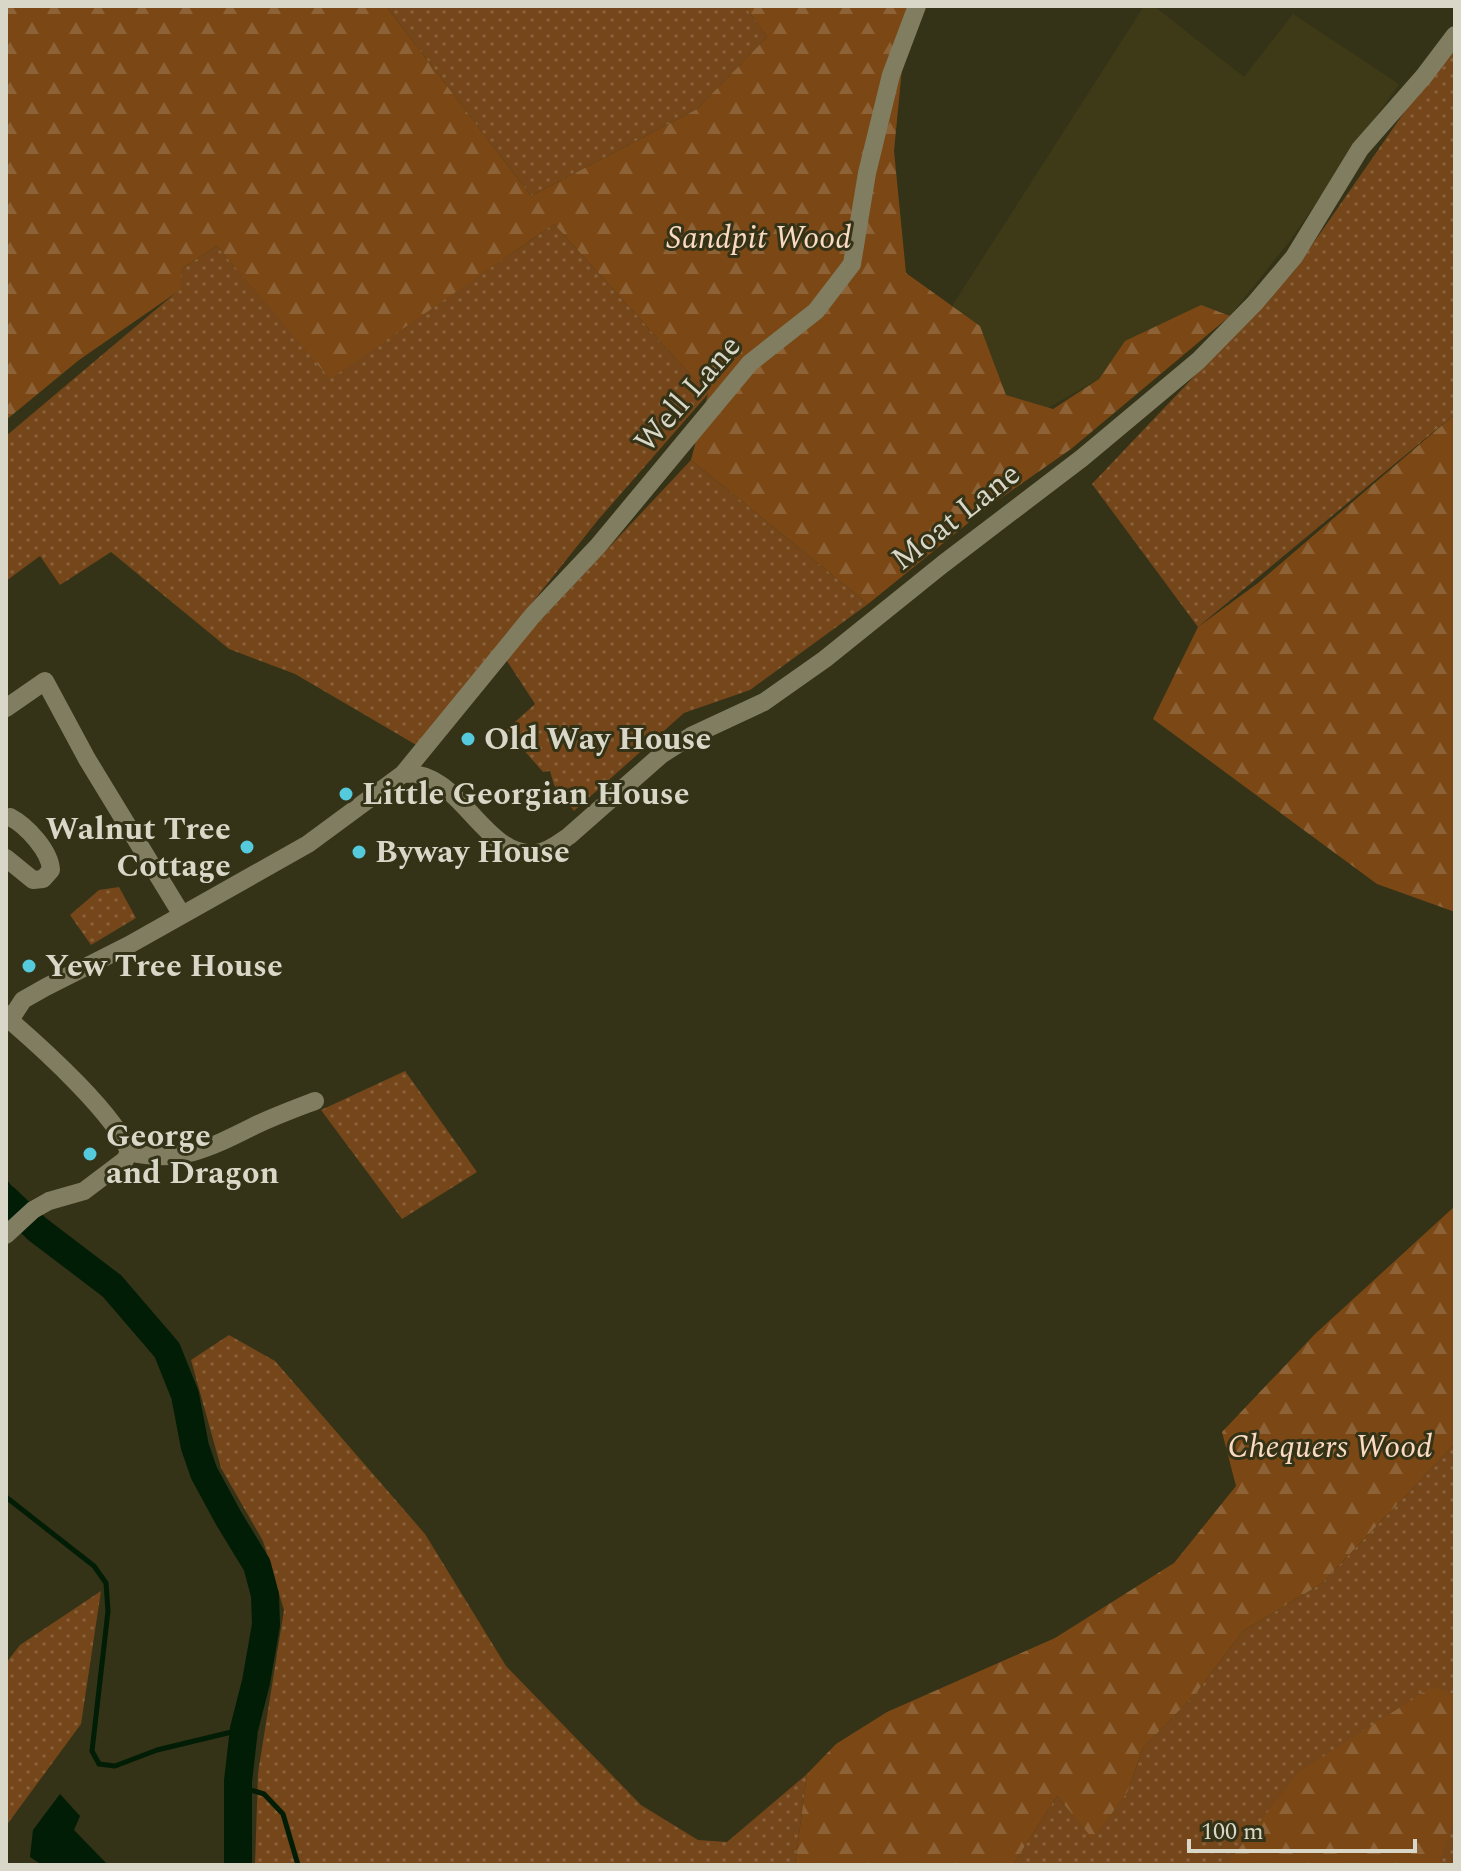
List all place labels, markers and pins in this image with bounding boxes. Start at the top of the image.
place label: Old Way House [484,715,711,764]
marker: Old Way House [459,730,477,748]
place label: Little Georgian House [362,770,690,819]
marker: Little Georgian House [337,785,355,803]
place label: Walnut Tree Cottage [45,805,231,891]
place label: Byway House [375,828,570,877]
marker: Walnut Tree Cottage [238,838,256,856]
marker: Byway House [350,843,368,861]
place label: Yew Tree House [45,942,283,991]
marker: Yew Tree House [20,957,38,975]
place label: George and Dragon [106,1112,279,1198]
marker: George and Dragon [81,1145,99,1163]

